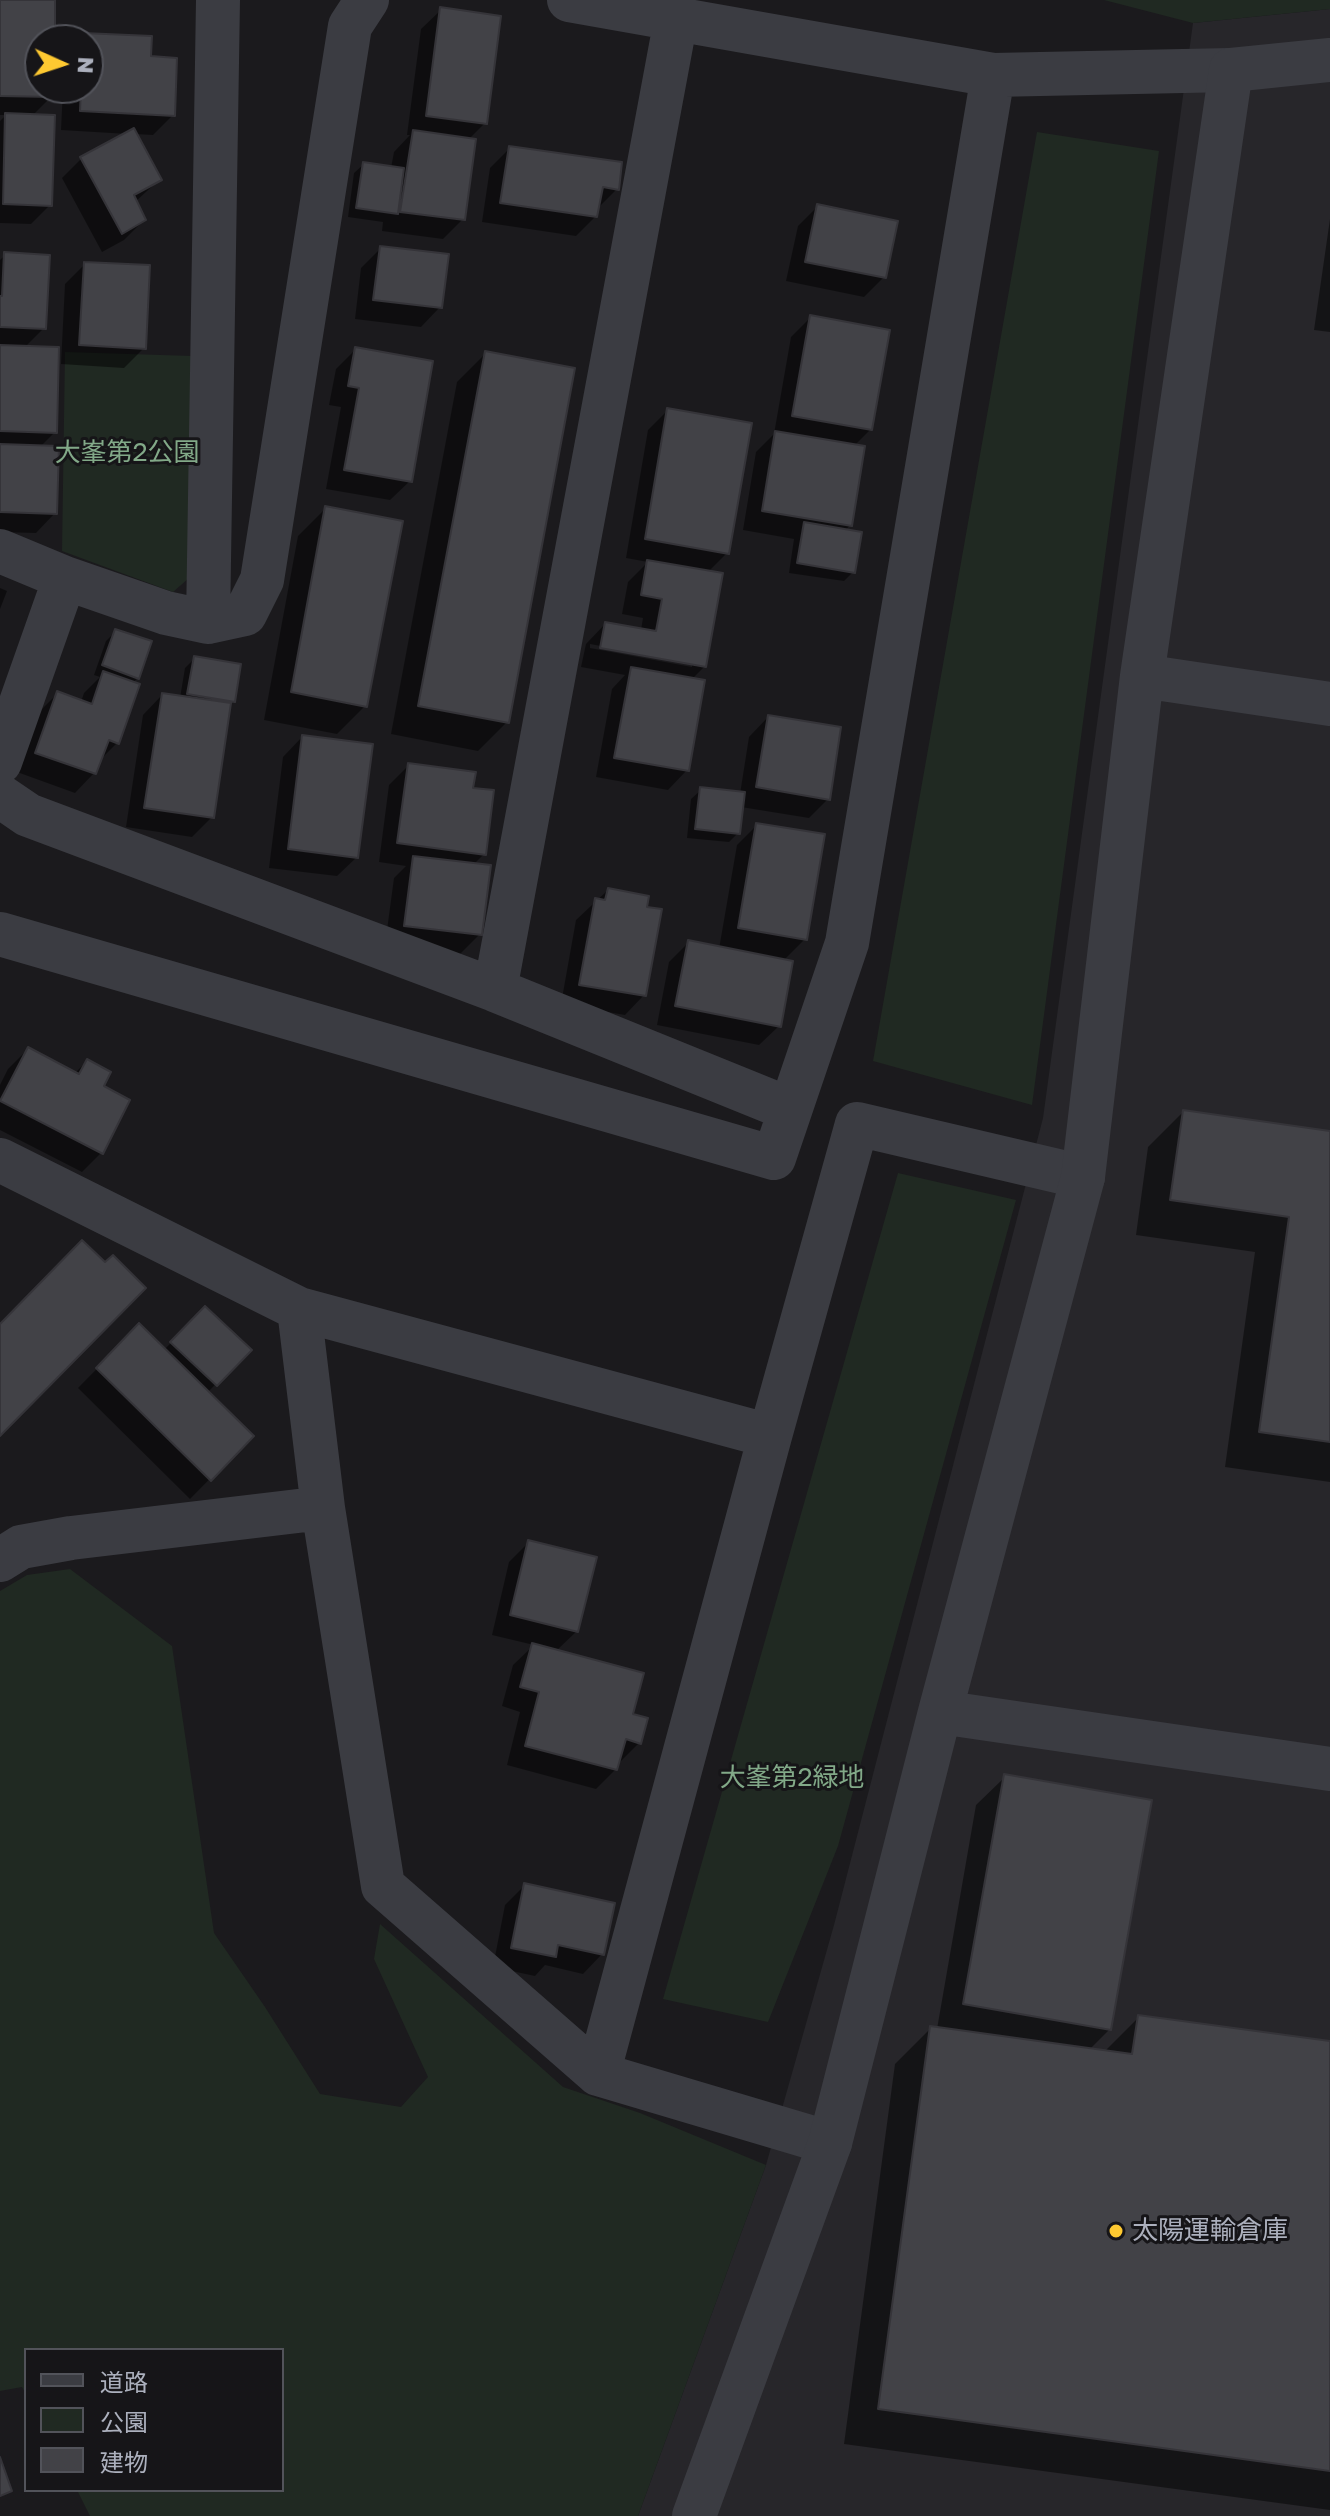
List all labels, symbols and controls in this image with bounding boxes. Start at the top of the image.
north arrow [24,24,104,104]
text: N [73,56,100,74]
park label: 大峯第2公園 [54,437,200,469]
park label: 大峯第2緑地 [719,1762,865,1794]
place label: 太陽運輸倉庫 [1132,2215,1288,2247]
marker: 太陽運輸倉庫 [1107,2222,1125,2240]
legend [24,2348,284,2492]
text: 道路 [100,2367,148,2396]
text: 公園 [100,2407,148,2436]
text: 建物 [100,2447,148,2476]

